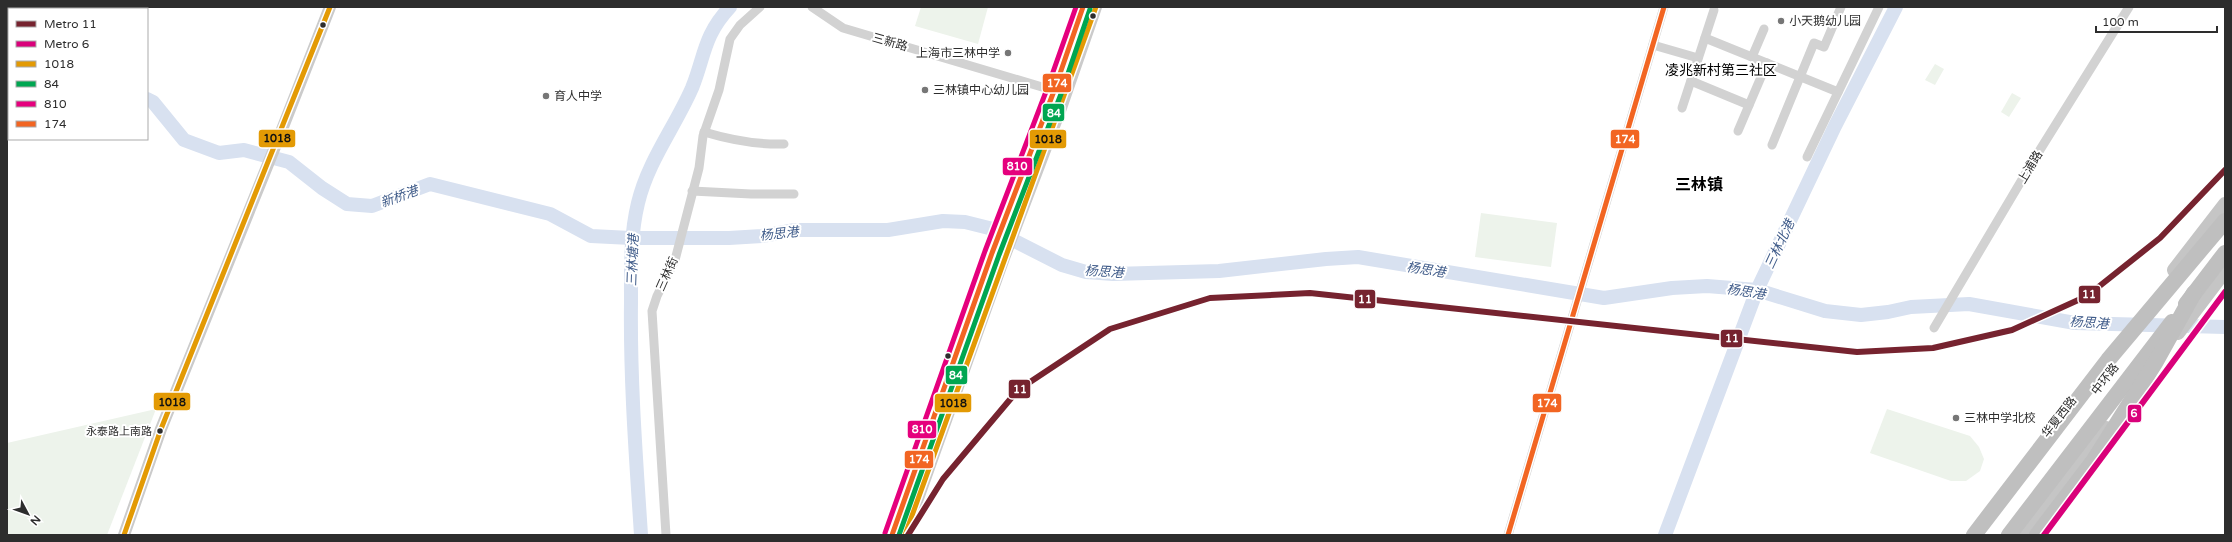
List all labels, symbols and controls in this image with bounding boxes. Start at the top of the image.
legend [8,8,148,140]
scale bar [2096,8,2217,34]
unlabelled marker [1088,11,1098,21]
place label: 小天鹅幼儿园 [1789,14,1861,28]
text: 100 m [2102,15,2139,29]
marker: 小天鹅幼儿园 [1776,16,1786,26]
text: Metro 11 [44,17,97,31]
unlabelled marker [318,20,328,30]
street label: 三新路 [871,30,909,54]
text: Metro 6 [44,37,89,51]
place label: 上海市三林中学 [916,46,1000,60]
marker: 上海市三林中学 [1003,48,1013,58]
text: 1018 [44,57,74,71]
district label: 凌兆新村第三社区 [1665,62,1777,79]
line badge: 174 [1042,73,1072,93]
text: 84 [44,77,60,91]
text: 174 [1047,77,1067,90]
place label: 三林镇中心幼儿园 [933,83,1029,97]
marker: 三林镇中心幼儿园 [920,85,930,95]
place label: 育人中学 [554,89,602,103]
marker: 育人中学 [541,91,551,101]
text: 810 [44,97,67,111]
line badge: 84 [1042,103,1065,122]
text: 84 [1047,107,1061,120]
text: 174 [44,117,67,131]
line badge: 1018 [258,129,296,148]
line badge: 1018 [1029,129,1067,149]
line badge: 174 [1610,129,1640,149]
text: 1018 [263,132,291,145]
text: 1018 [1034,133,1062,146]
text: 174 [1615,133,1635,146]
street label: 上浦路 [2015,148,2045,186]
line badge: 810 [1002,157,1033,176]
text: 810 [1007,160,1027,173]
district label: 三林镇 [1675,175,1723,195]
water label: 新桥港 [378,182,422,211]
water label: 三林北港 [1762,216,1799,271]
water label: 杨思港 [759,224,801,244]
water label: 三林塘港 [624,232,642,286]
street label: 三林街 [653,255,681,293]
water label: 杨思港 [1405,259,1448,281]
water label: 杨思港 [1084,263,1126,281]
water label: 杨思港 [1725,281,1768,303]
line badge: 11 [2078,285,2101,304]
text: 11 [2082,288,2096,301]
line badge: 11 [1354,289,1376,309]
text: 11 [1358,293,1372,306]
water label: 杨思港 [2069,314,2111,332]
line badge: 11 [1720,329,1743,348]
text: 11 [1725,332,1739,345]
unlabelled marker [943,351,953,361]
street label: 中环路 [2088,361,2122,397]
line badge: 84 [945,365,968,385]
text: 84 [949,369,963,382]
line badge: 11 [1008,379,1031,399]
text: 11 [1013,383,1027,396]
line badge: 1018 [153,392,191,411]
line badge: 1018 [934,393,972,413]
line badge: 174 [1532,393,1562,413]
street label: 华夏西路 [2039,394,2079,440]
text: 1018 [158,396,186,409]
text: 1018 [939,397,967,410]
text: 174 [1537,397,1557,410]
line badge: 6 [2127,404,2142,423]
text: 6 [2131,407,2138,420]
place label: 三林中学北校 [1964,411,2036,425]
marker: 三林中学北校 [1951,413,1961,423]
line badge: 810 [907,420,937,439]
text: 810 [912,423,932,436]
place label: 永泰路上南路 [86,425,152,438]
marker: 永泰路上南路 [155,426,165,436]
line badge: 174 [904,450,934,469]
text: 174 [909,453,929,466]
north arrow [8,494,48,534]
text: N [27,513,43,528]

